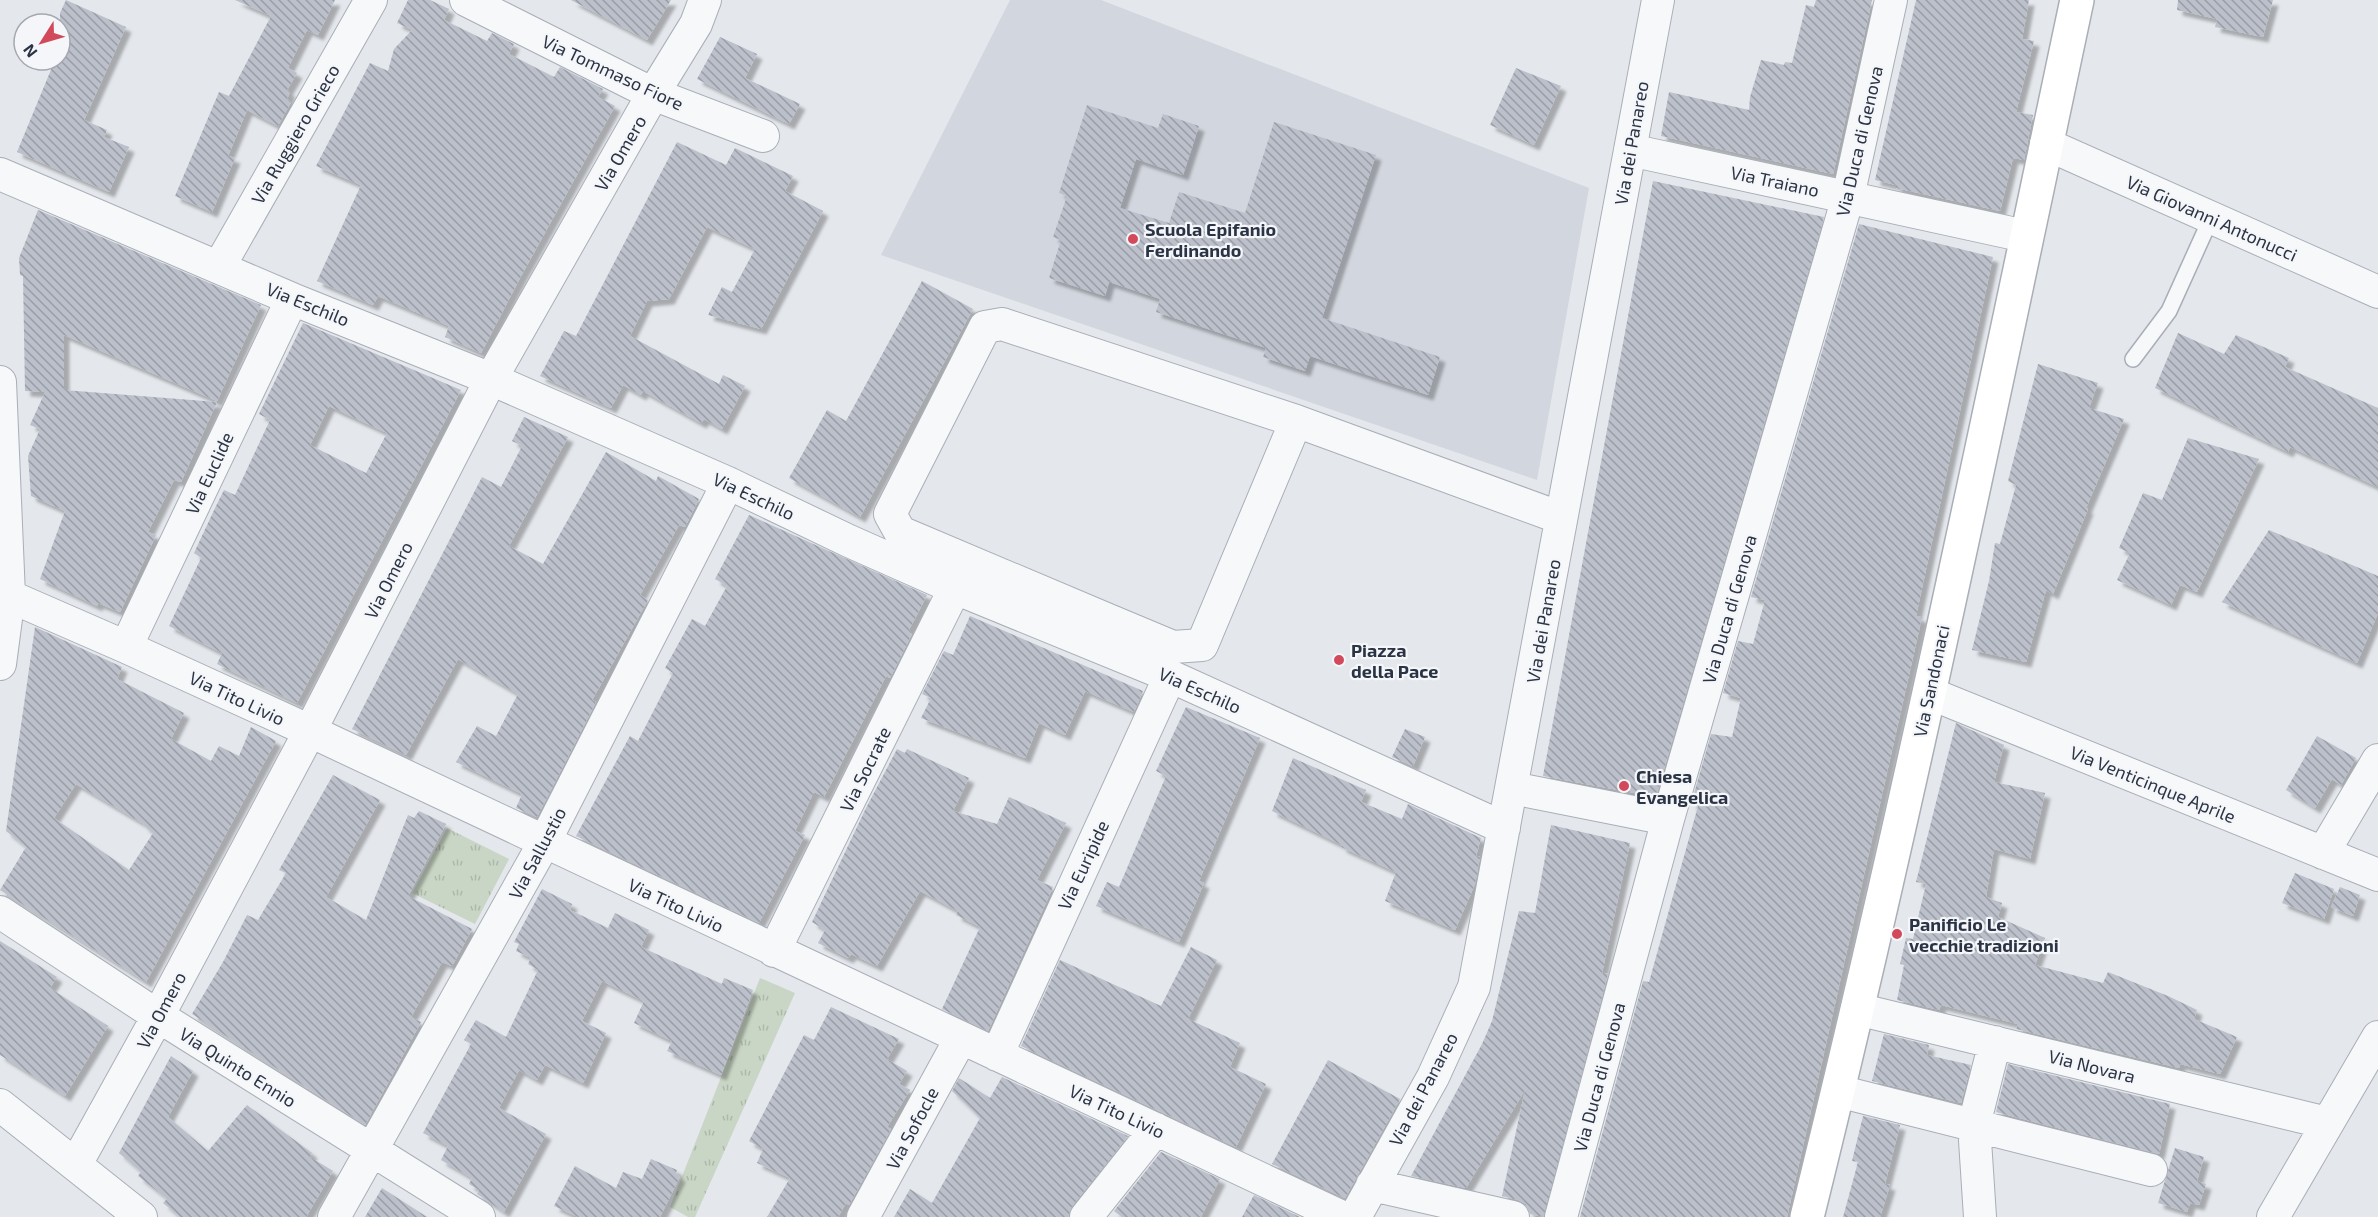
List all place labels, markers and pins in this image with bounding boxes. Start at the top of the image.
place label: Scuola Epifanio Ferdinando [1145,218,1276,261]
marker: Scuola Epifanio Ferdinando [1126,232,1140,246]
place label: Piazza della Pace [1351,639,1438,682]
marker: Piazza della Pace [1332,653,1346,667]
place label: Chiesa Evangelica [1636,765,1728,808]
marker: Chiesa Evangelica [1617,779,1631,793]
place label: Panificio Le vecchie tradizioni [1909,913,2059,956]
marker: Panificio Le vecchie tradizioni [1890,927,1904,941]

